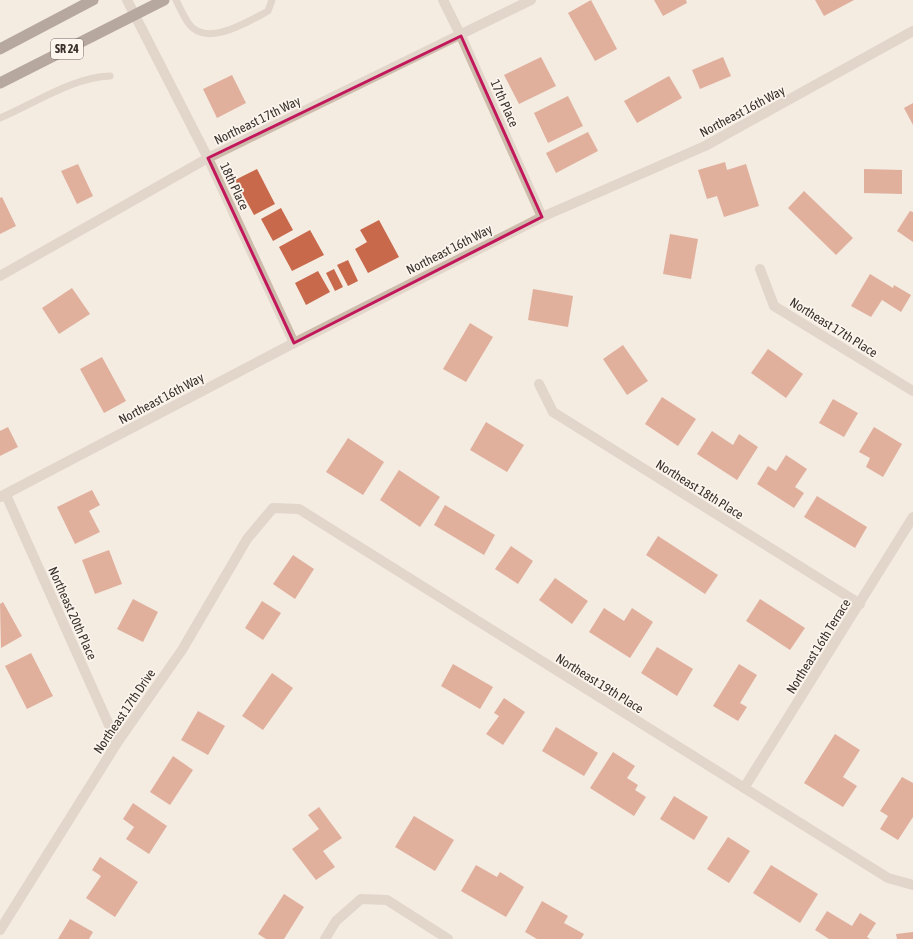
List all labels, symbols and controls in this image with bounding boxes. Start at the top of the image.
road number: SR 24 [51,39,83,59]
street label: 17th Place [487,77,522,129]
street label: Northeast 16th Way [697,82,788,140]
street label: Northeast 17th Way [212,93,303,148]
street label: 18th Place [217,160,252,212]
street label: Northeast 16th Way [404,221,495,277]
street label: Northeast 17th Place [787,295,880,360]
street label: Northeast 16th Way [116,369,207,427]
street label: Northeast 18th Place [653,457,746,522]
street label: Northeast 20th Place [45,564,100,662]
street label: Northeast 16th Terrace [783,596,854,696]
street label: Northeast 19th Place [553,651,646,716]
street label: Northeast 17th Drive [91,666,158,756]

